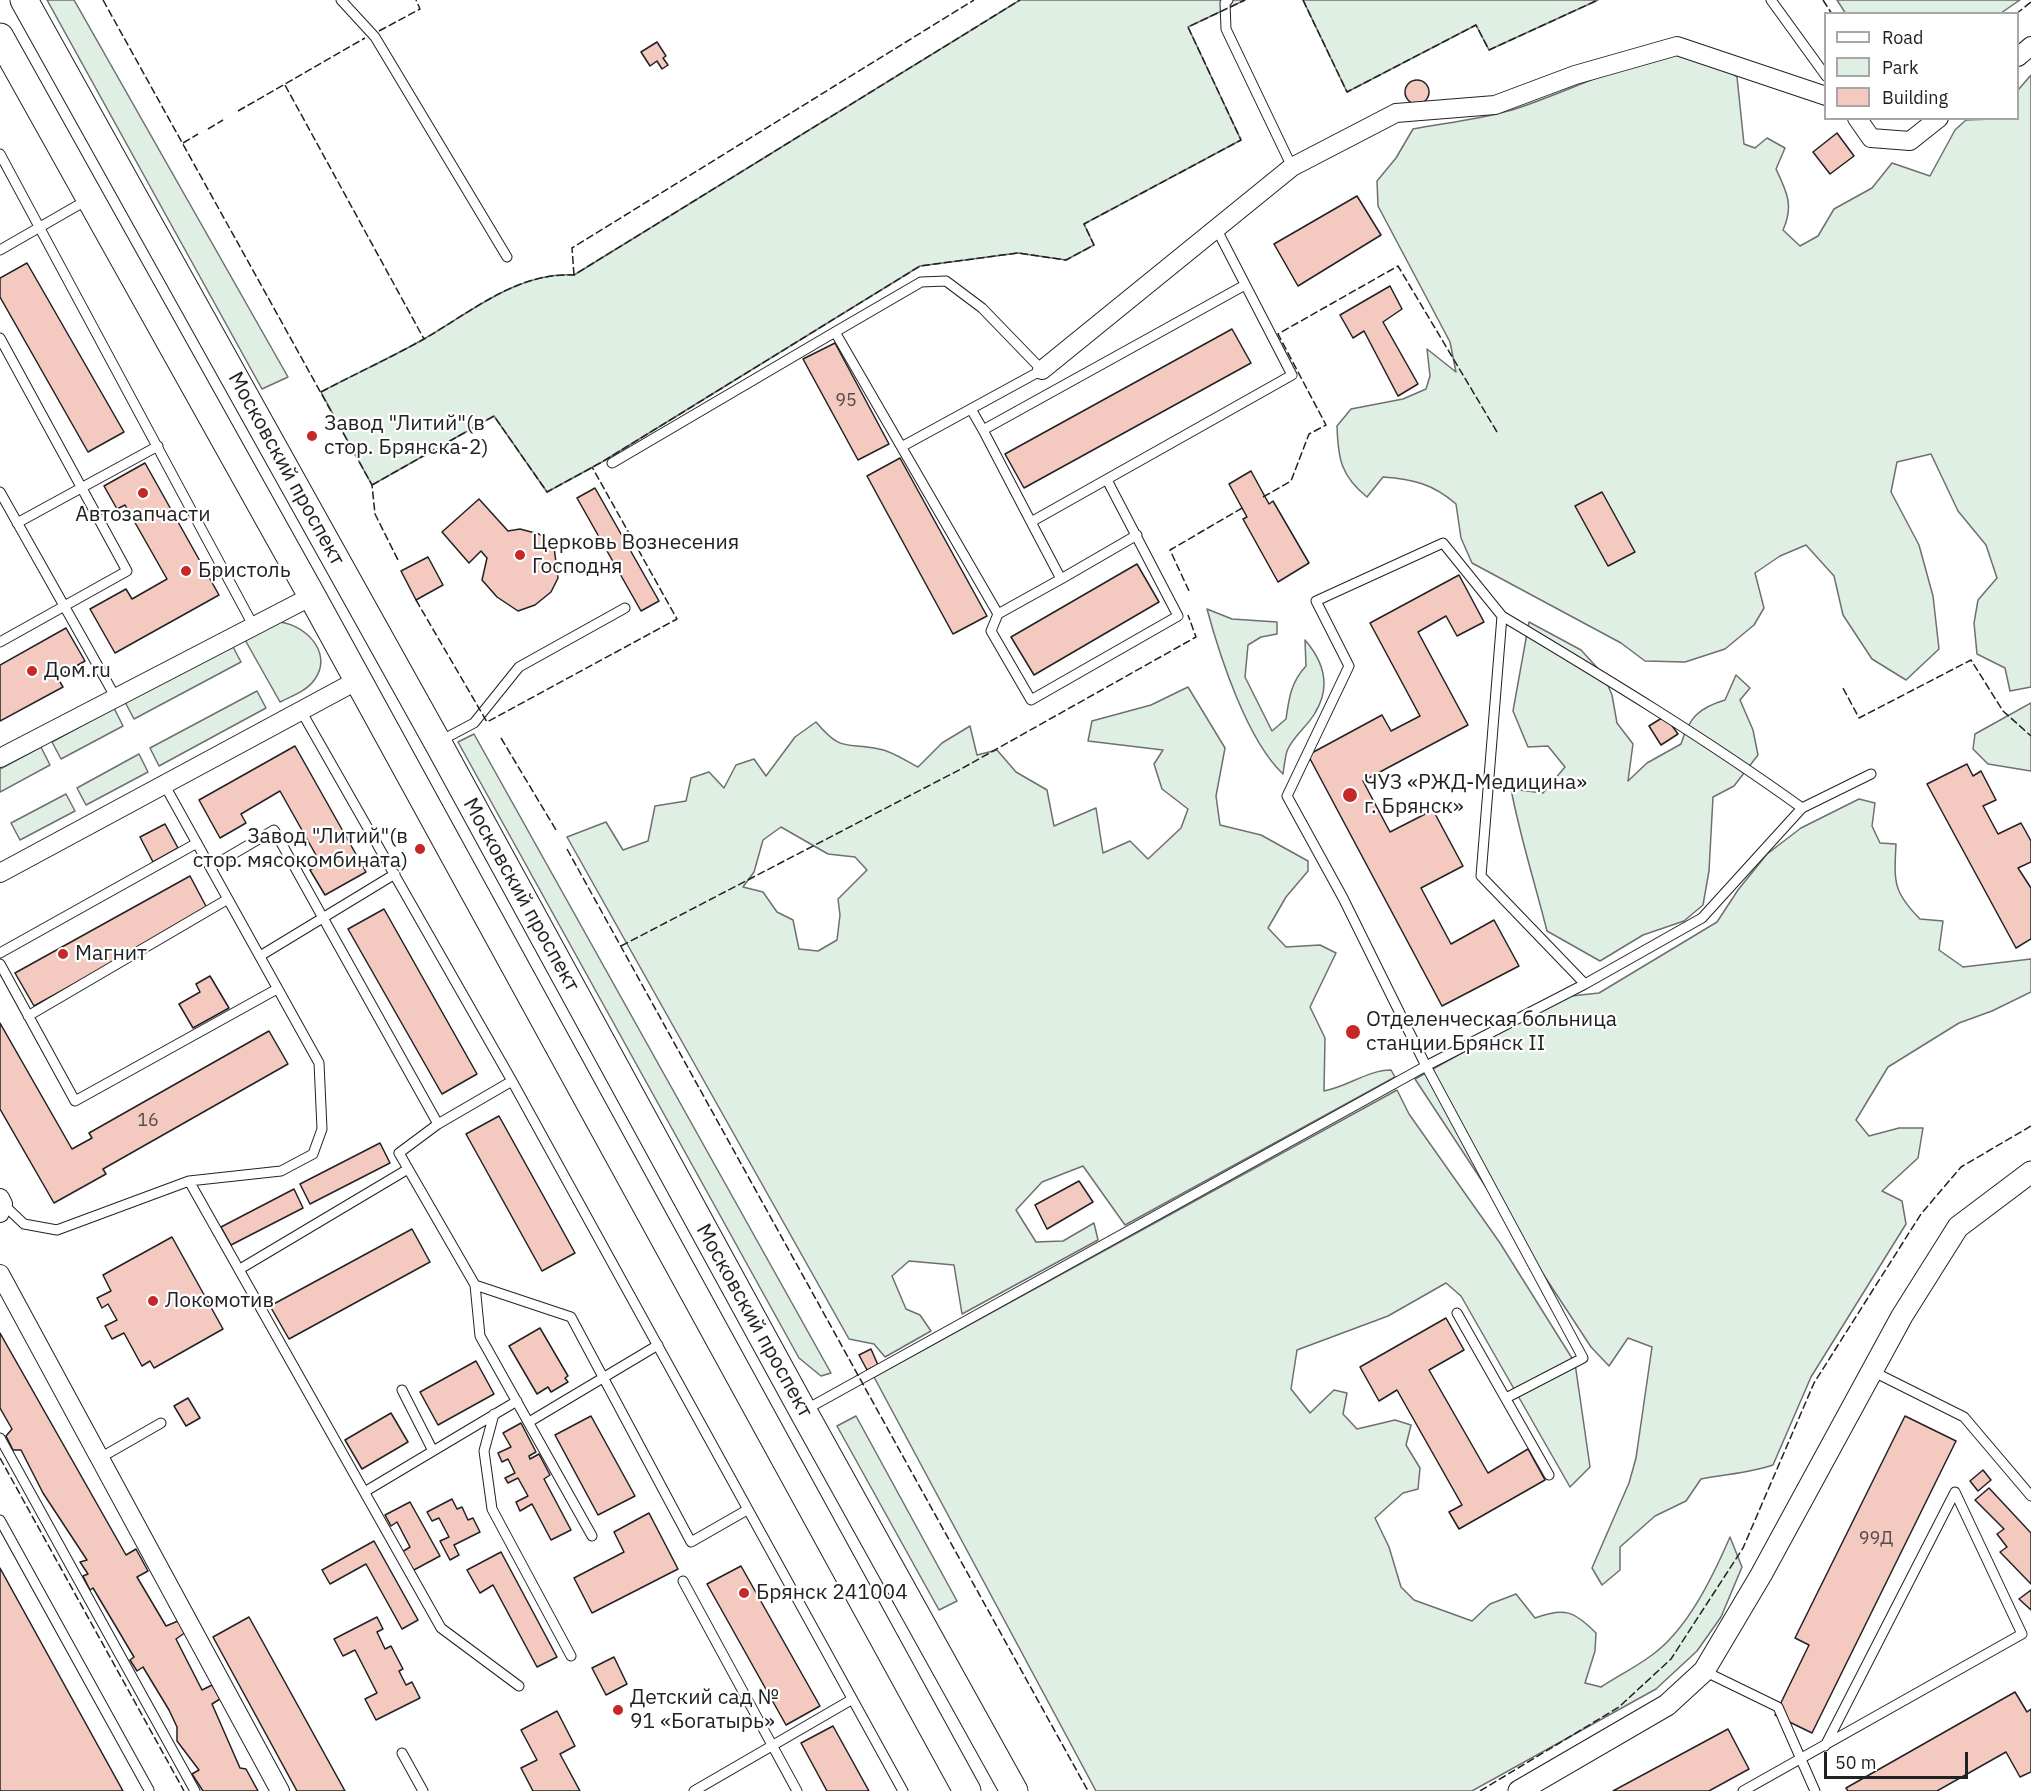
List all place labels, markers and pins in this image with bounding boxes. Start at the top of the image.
place label: Завод "Литий"(в стор. Брянска-2) [324,411,489,461]
marker: Завод "Литий"(в стор. Брянска-2) [305,429,319,443]
marker: Автозапчасти [136,486,150,500]
place label: Автозапчасти [75,502,211,528]
place label: Церковь Вознесения Господня [532,530,739,580]
marker: Церковь Вознесения Господня [513,548,527,562]
place label: Бристоль [198,558,291,584]
marker: Бристоль [179,564,193,578]
place label: Дом.ru [44,658,111,684]
marker: Дом.ru [25,664,39,678]
place label: ЧУЗ «РЖД-Медицина» г. Брянск» [1364,770,1587,820]
marker: ЧУЗ «РЖД-Медицина» г. Брянск» [1341,786,1359,804]
place label: Завод "Литий"(в стор. мясокомбината) [193,824,408,874]
marker: Завод "Литий"(в стор. мясокомбината) [413,842,427,856]
place label: Магнит [75,941,147,967]
marker: Магнит [56,947,70,961]
place label: Отделенческая больница станции Брянск II [1366,1007,1617,1057]
marker: Отделенческая больница станции Брянск II [1344,1023,1362,1041]
place label: Локомотив [165,1288,274,1314]
marker: Локомотив [146,1294,160,1308]
place label: Брянск 241004 [756,1580,908,1606]
marker: Брянск 241004 [737,1586,751,1600]
place label: Детский сад № 91 «Богатырь» [630,1685,779,1735]
marker: Детский сад № 91 «Богатырь» [611,1703,625,1717]

